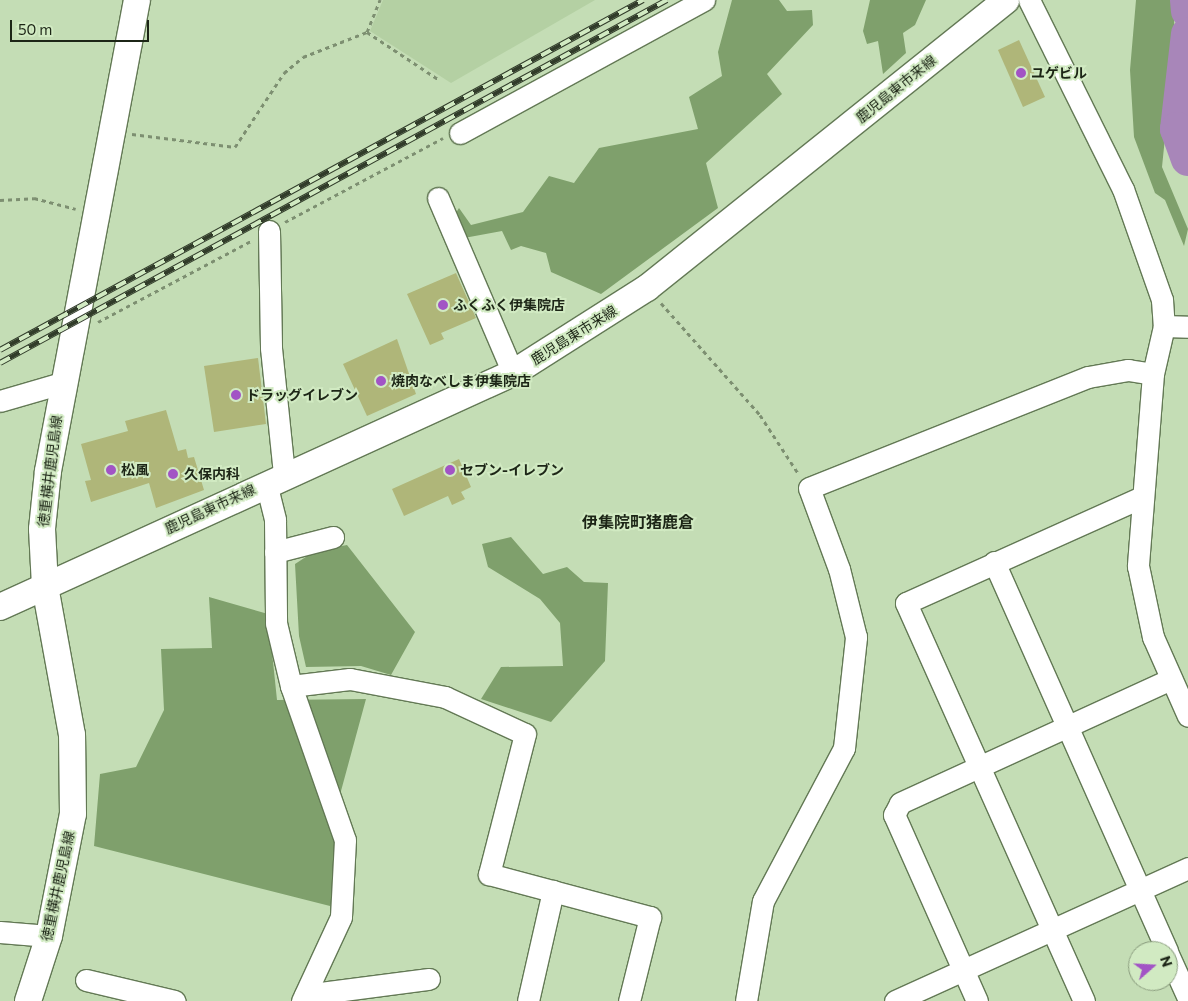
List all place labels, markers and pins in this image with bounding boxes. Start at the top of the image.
place label: ユゲビル [1031,65,1087,81]
marker: ユゲビル [1015,67,1027,79]
place label: ふくふく伊集院店 [453,297,565,313]
marker: ふくふく伊集院店 [437,299,449,311]
place label: 焼肉なべしま伊集院店 [391,373,531,389]
marker: 焼肉なべしま伊集院店 [375,375,387,387]
place label: ドラッグイレブン [246,387,358,403]
marker: ドラッグイレブン [230,389,242,401]
place label: 松風 [121,462,149,478]
place label: セブン-イレブン [460,462,564,478]
marker: 松風 [105,464,117,476]
marker: セブン-イレブン [444,464,456,476]
place label: 久保内科 [184,466,240,482]
marker: 久保内科 [166,467,180,481]

